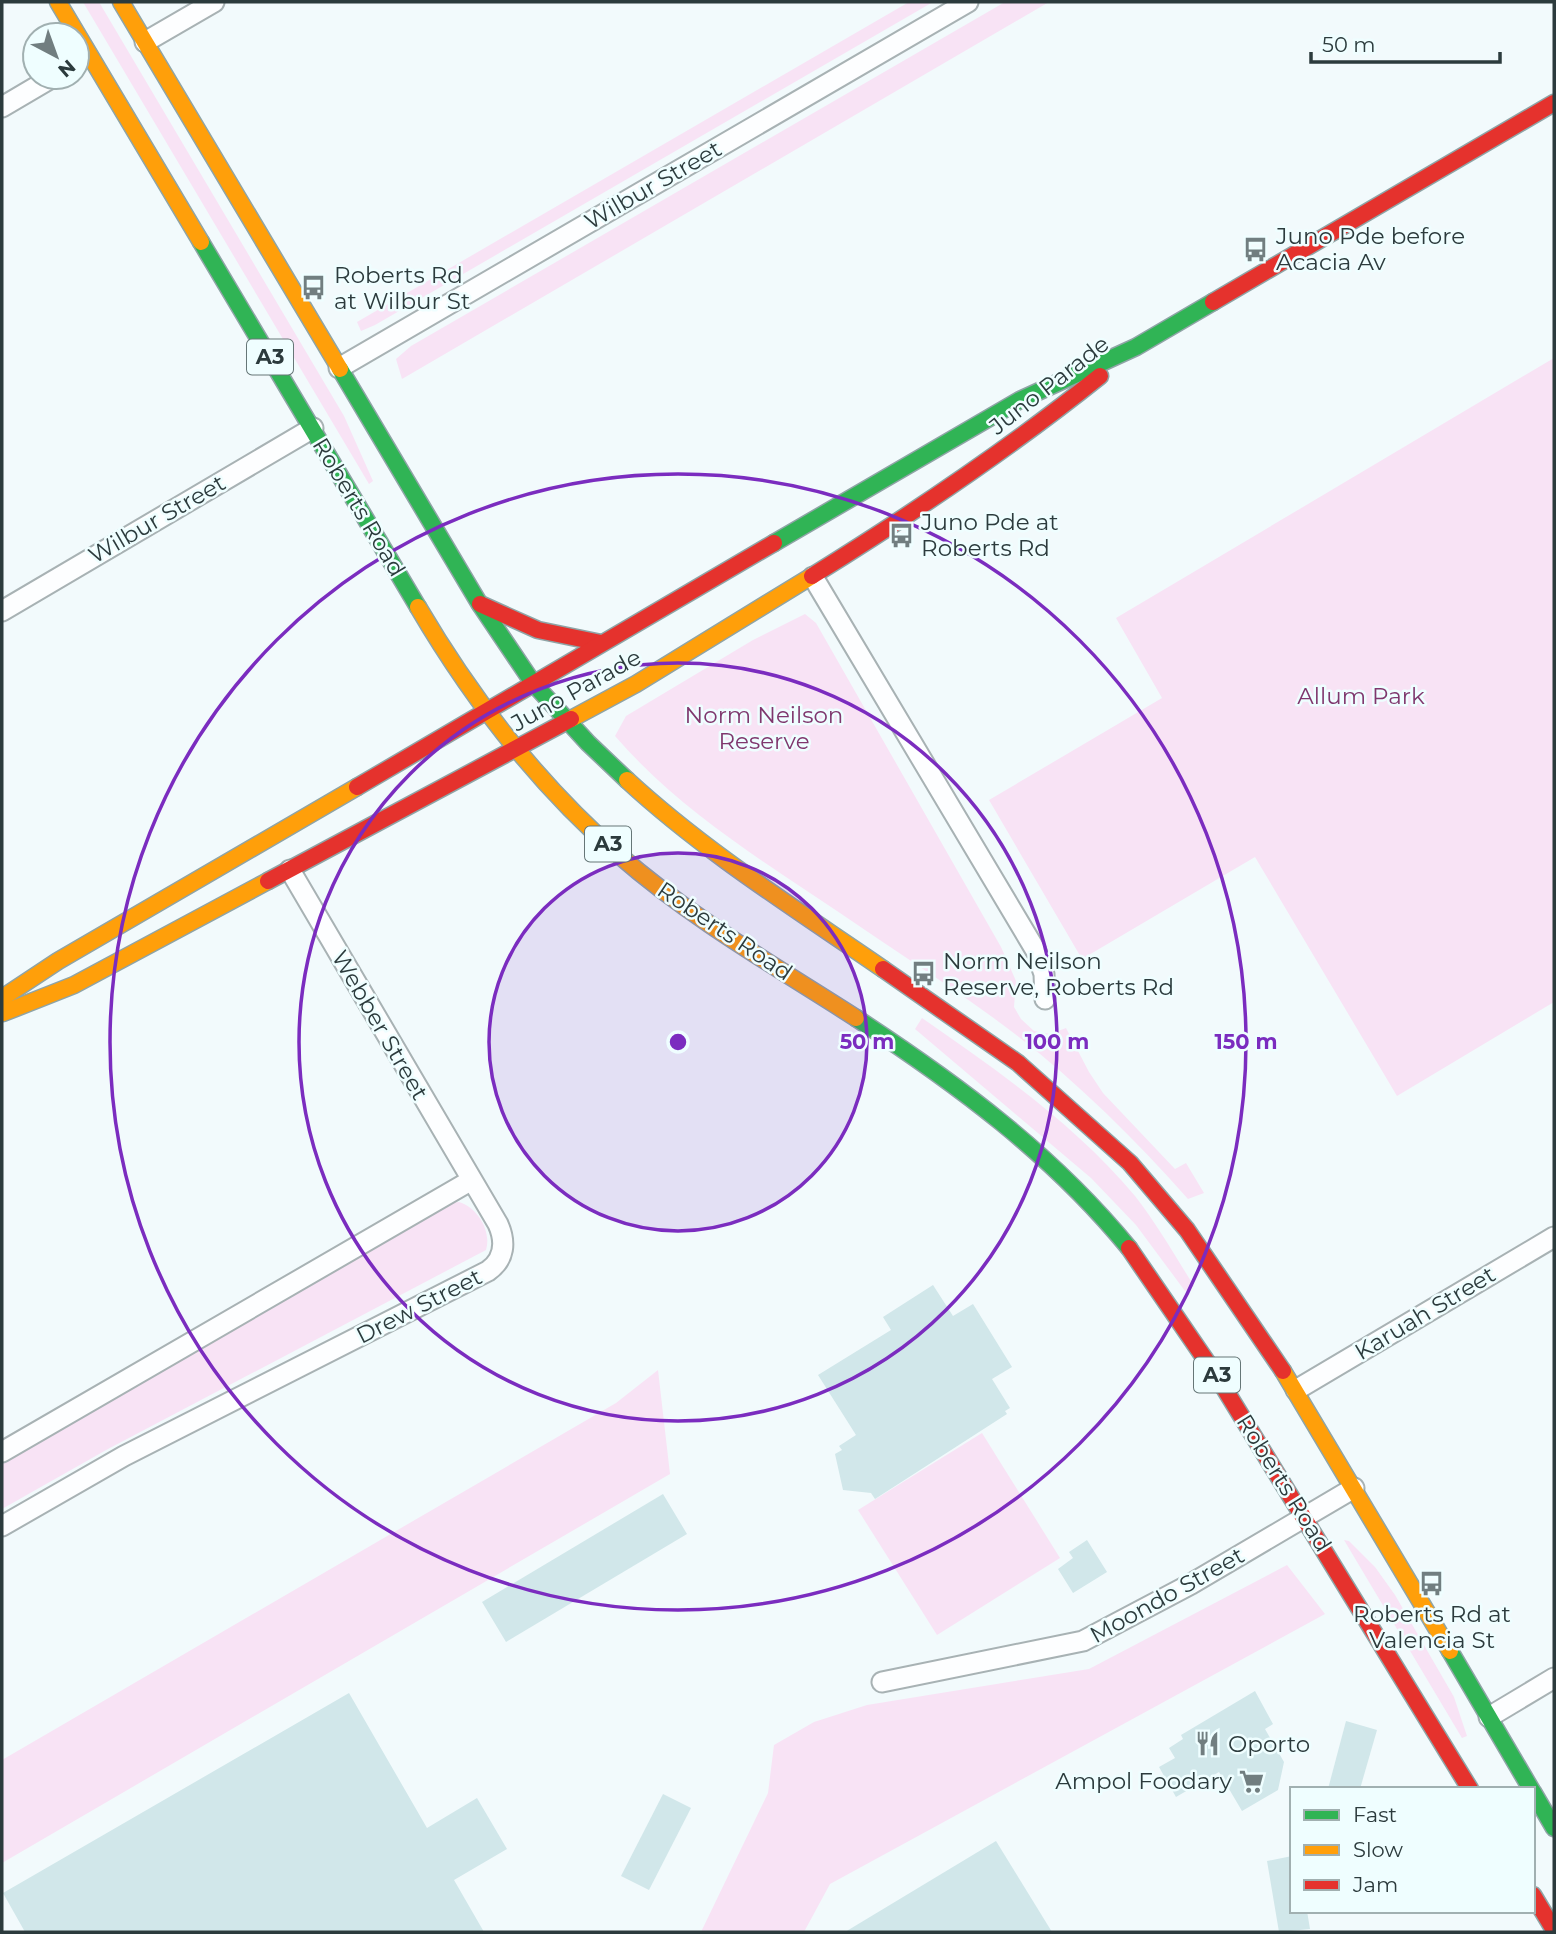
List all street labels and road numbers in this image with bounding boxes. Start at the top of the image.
street label: Wilbur Street [580,135,726,235]
street label: Juno Parade [983,330,1114,441]
road number: A3 [247,340,293,374]
street label: Roberts Road [307,433,411,581]
street label: Wilbur Street [84,469,230,569]
street label: Juno Parade [505,643,646,738]
road number: A3 [585,826,631,862]
street label: Roberts Road [652,876,798,986]
street label: Webber Street [326,945,434,1105]
street label: Karuah Street [1350,1260,1500,1366]
street label: Drew Street [351,1262,487,1350]
road number: A3 [1194,1358,1240,1392]
street label: Roberts Road [1231,1409,1337,1557]
street label: Moondo Street [1085,1541,1249,1649]

